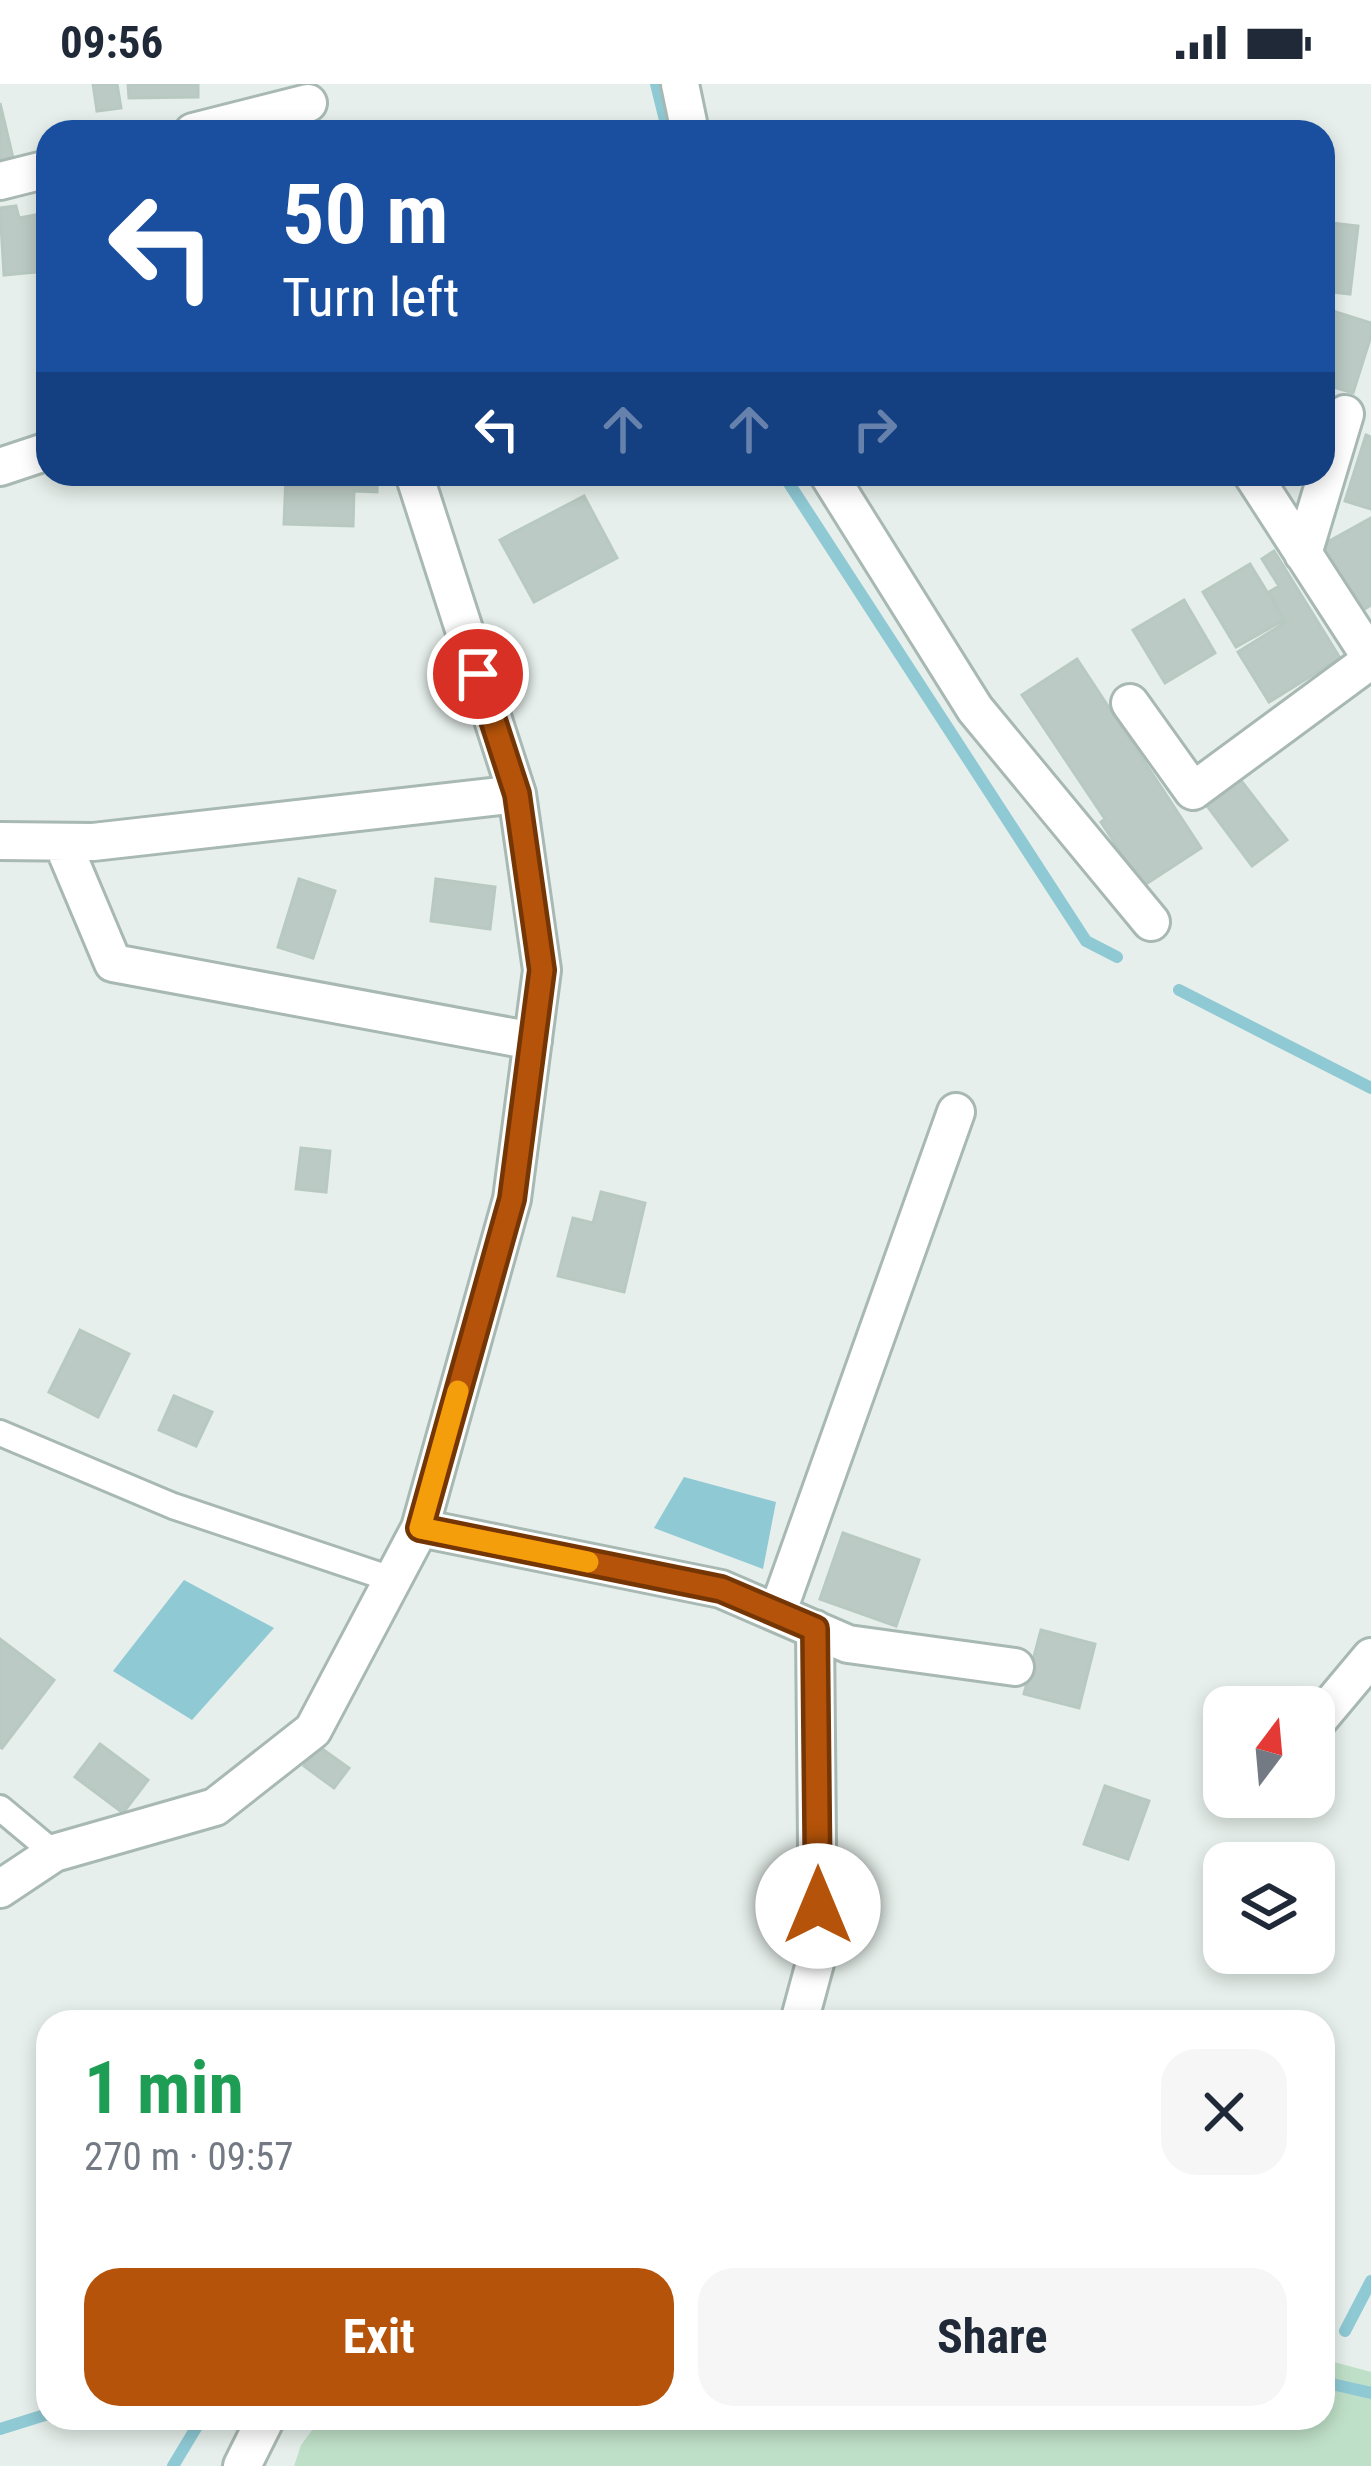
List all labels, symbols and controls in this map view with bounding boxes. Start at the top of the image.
text: 09:56 [60,16,163,69]
text: 50 m [282,165,449,264]
icon: left [84,168,240,324]
text: Turn left [282,266,459,329]
icon: left [464,396,530,462]
icon: ahead [590,396,656,462]
icon: ahead [716,396,782,462]
icon: right [842,396,908,462]
pin [427,623,529,725]
icon: arrive [445,641,511,707]
north arrow [1203,1686,1335,1818]
map controls [1203,1686,1335,1974]
button: layers [1203,1842,1335,1974]
position arrow [755,1843,881,1969]
text: 1 min [84,2046,244,2131]
button: close [1161,2049,1287,2175]
text: 270 m · 09:57 [84,2134,294,2180]
button: Exit [84,2268,674,2406]
button: Share [698,2268,1287,2406]

